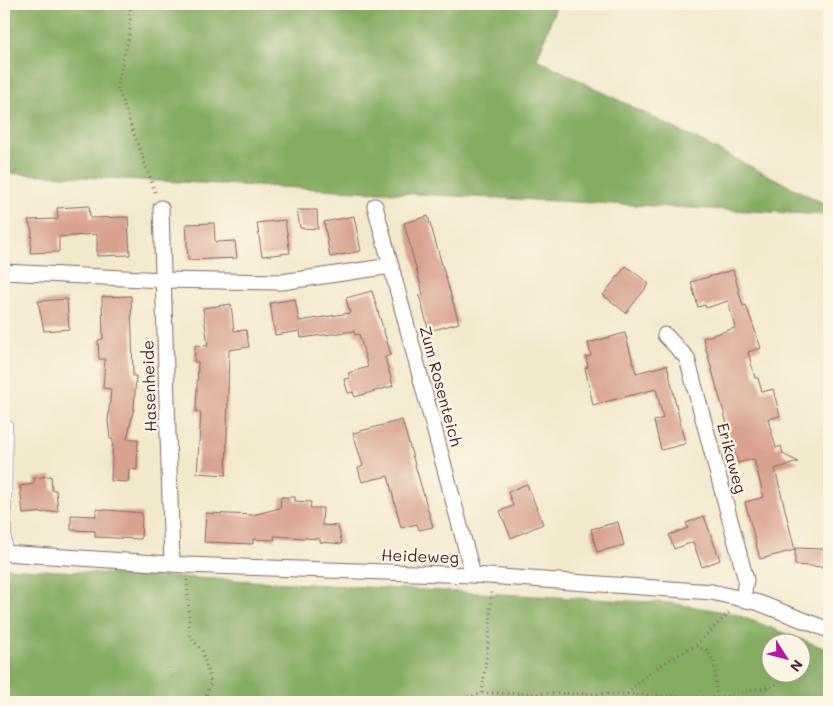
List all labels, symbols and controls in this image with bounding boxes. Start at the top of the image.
street label: Zum Rosenteich [415,323,468,448]
street label: Hasenheide [136,340,161,432]
street label: Erikaweg [713,420,752,495]
street label: Heideweg [381,544,459,567]
north arrow [760,634,810,684]
text: N [786,656,808,676]

